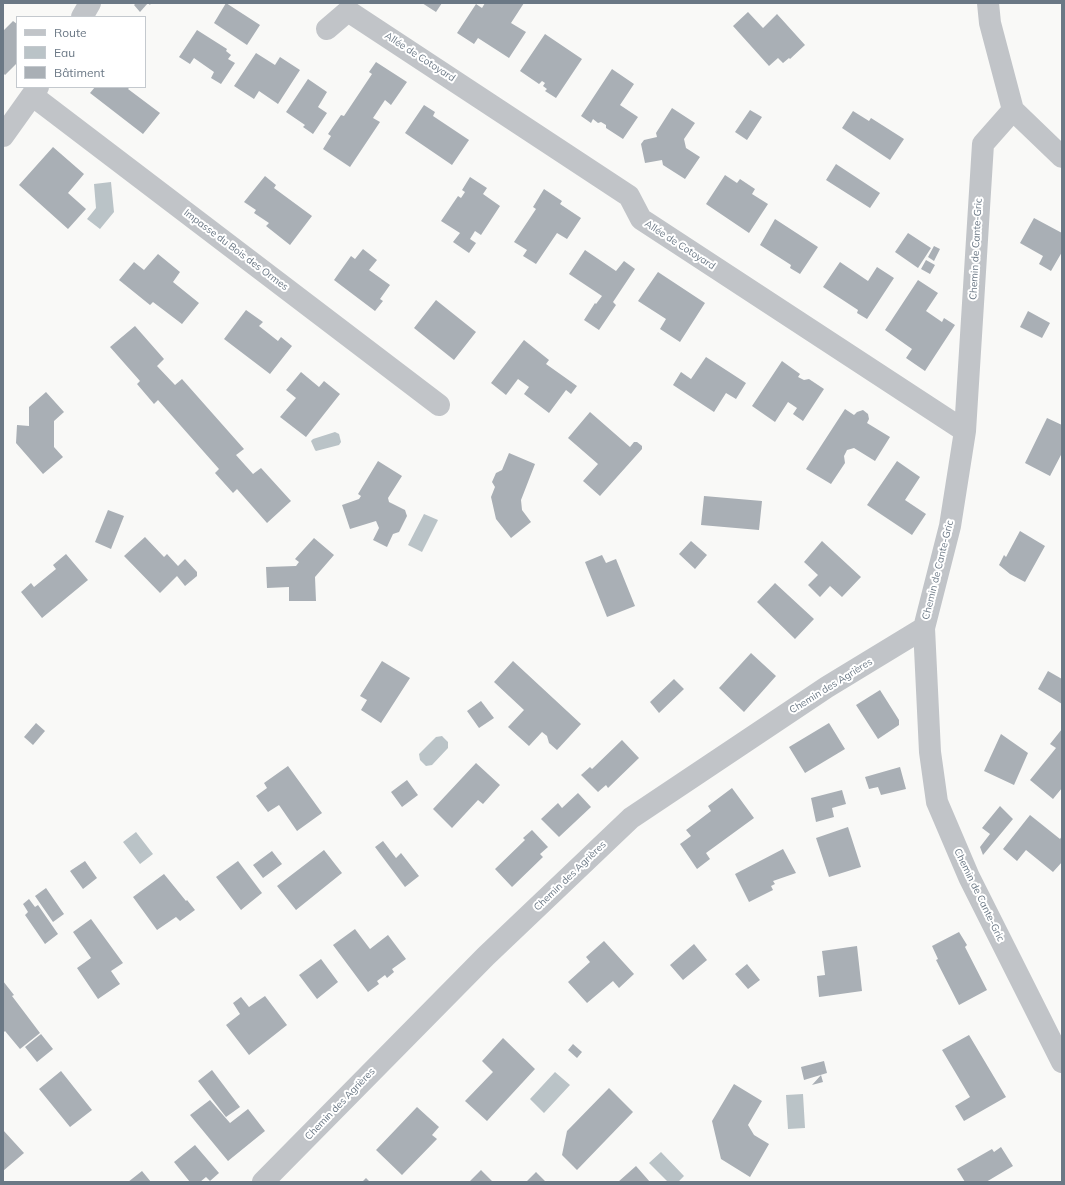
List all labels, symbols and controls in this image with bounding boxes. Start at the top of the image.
legend [16,16,146,88]
text: Route [54,25,87,40]
street label: Allée de Cotoyard [382,30,458,84]
text: Eau [54,45,75,60]
text: Bâtiment [54,65,105,80]
street label: Chemin de Cante-Gric [967,198,985,300]
street label: Impasse du Bois des Ormes [181,207,291,293]
street label: Allée de Cotoyard [642,218,718,272]
street label: Chemin de Cante-Gric [920,519,956,621]
street label: Chemin des Agrières [787,656,875,716]
street label: Chemin des Agrières [531,839,609,913]
street label: Chemin de Cante-Gric [951,847,1007,943]
street label: Chemin des Agrières [303,1065,377,1143]

